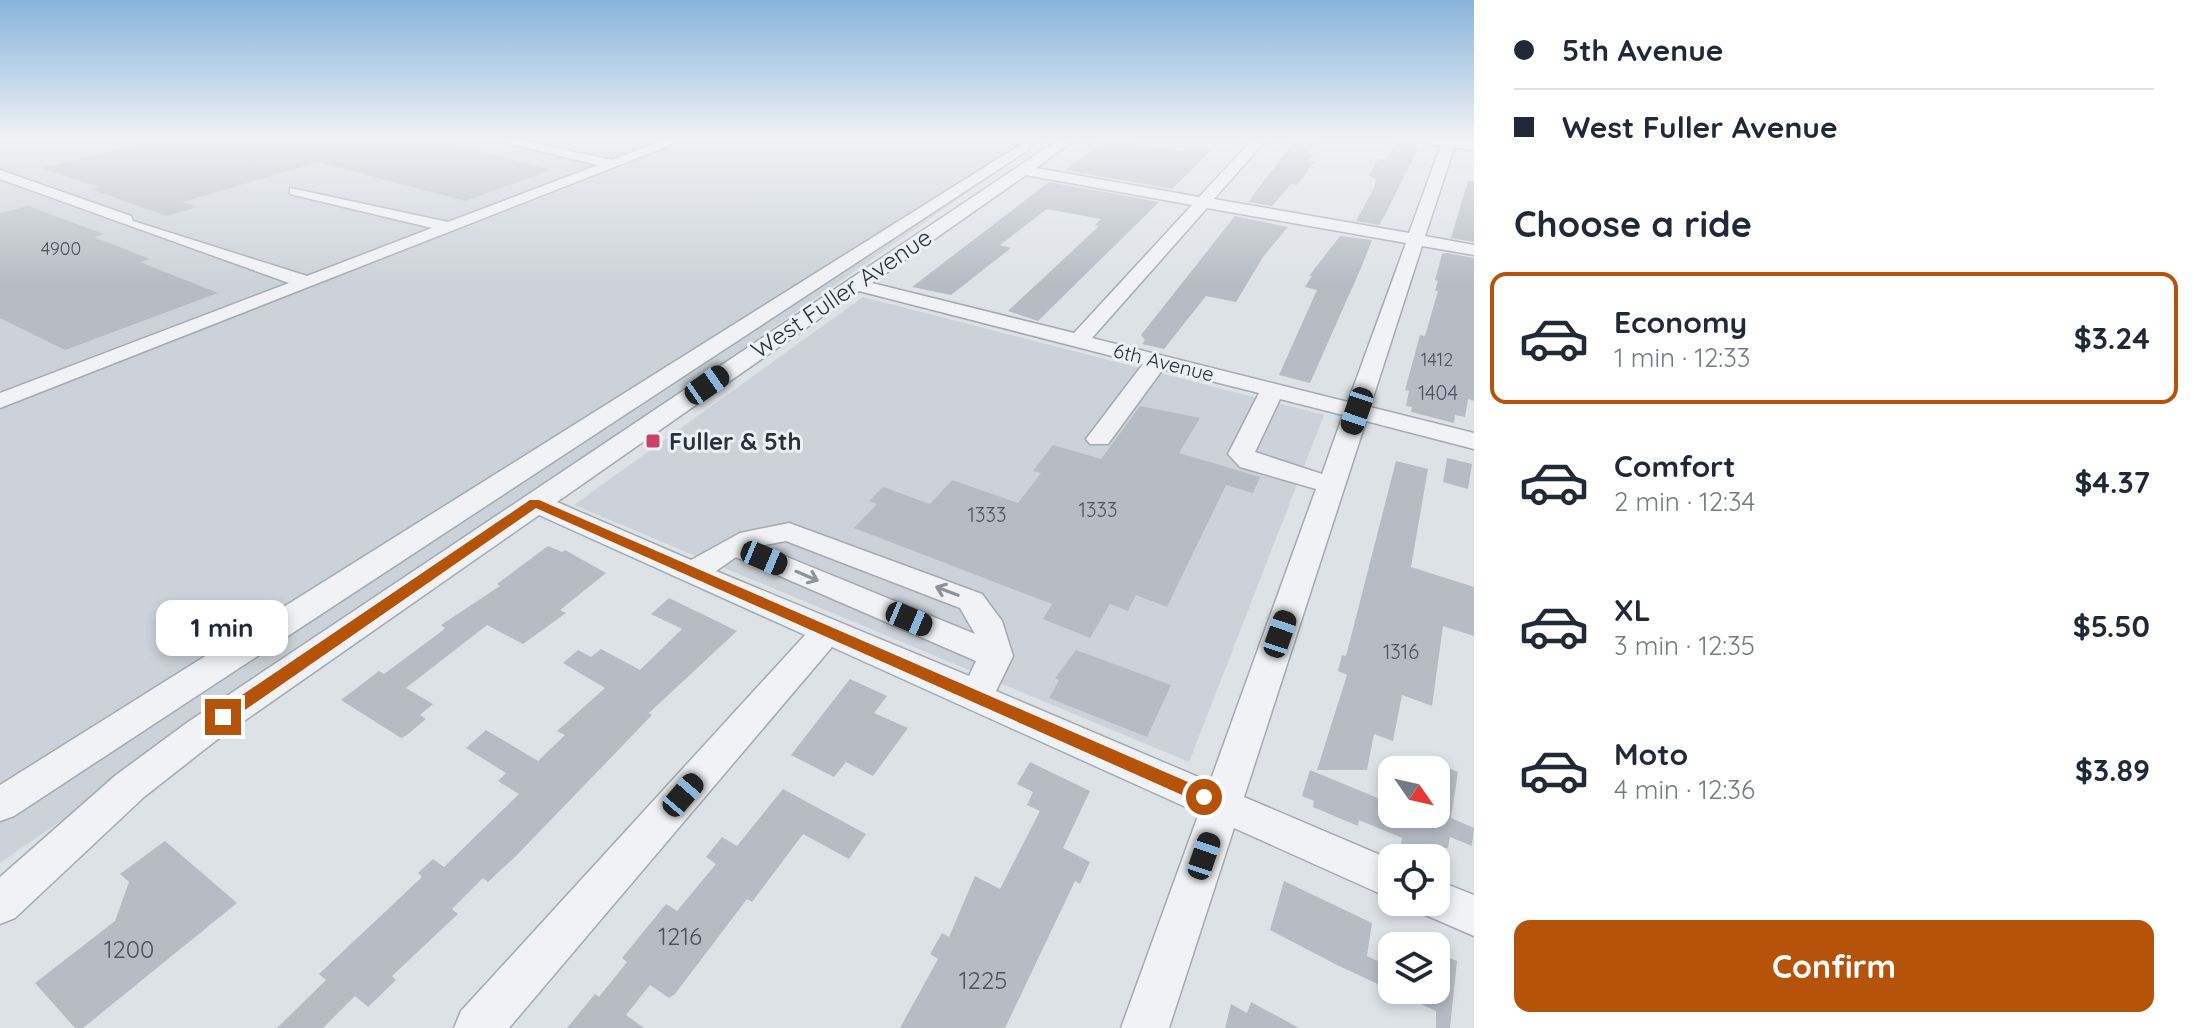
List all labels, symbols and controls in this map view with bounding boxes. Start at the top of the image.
text: 5th Avenue [1562,31,1723,69]
text: West Fuller Avenue [1562,108,1838,146]
text: Choose a ride [1514,201,1752,246]
street label: West Fuller Avenue [745,221,937,365]
house number: 4900 [41,237,81,260]
icon: car [1518,302,1590,374]
text: Economy [1614,303,1747,341]
text: $3.24 [2074,319,2150,357]
street label: 6th Avenue [1111,337,1217,387]
text: 1 min · 12:33 [1614,341,1750,374]
house number: 1412 [1421,348,1453,371]
car [680,361,734,409]
house number: 1404 [1418,380,1458,405]
car [1338,384,1376,438]
place label: Fuller & 5th [669,426,802,456]
marker: Fuller & 5th [644,432,662,450]
icon: car [1518,446,1590,518]
text: Comfort [1614,447,1735,485]
text: $4.37 [2074,463,2150,501]
text: 2 min · 12:34 [1614,485,1755,518]
house number: 1333 [1079,497,1117,522]
house number: 1333 [968,502,1006,527]
car [737,538,791,578]
one-way arrow [794,570,819,585]
one-way arrow [935,583,960,598]
icon: car [1518,590,1590,662]
text: XL [1614,591,1651,629]
car [882,599,936,639]
callout: 1 min [157,601,289,657]
car [1261,607,1299,661]
text: $5.50 [2073,607,2150,645]
text: 1 min [191,611,254,644]
text: 3 min · 12:35 [1614,629,1755,662]
house number: 1316 [1383,639,1419,664]
route end [205,699,241,735]
icon: car [1518,734,1590,806]
text: Moto [1614,735,1688,773]
text: $3.89 [2075,751,2150,789]
north arrow [1378,756,1450,828]
map controls [1378,756,1450,1004]
car [658,769,708,821]
text: 4 min · 12:36 [1614,773,1755,806]
route start [1186,779,1222,815]
car [1185,829,1223,883]
button: locate [1378,844,1450,916]
button: Confirm [1514,920,2154,1012]
house number: 1216 [658,921,702,951]
button: layers [1378,932,1450,1004]
house number: 1200 [104,934,154,964]
house number: 1225 [959,965,1007,995]

